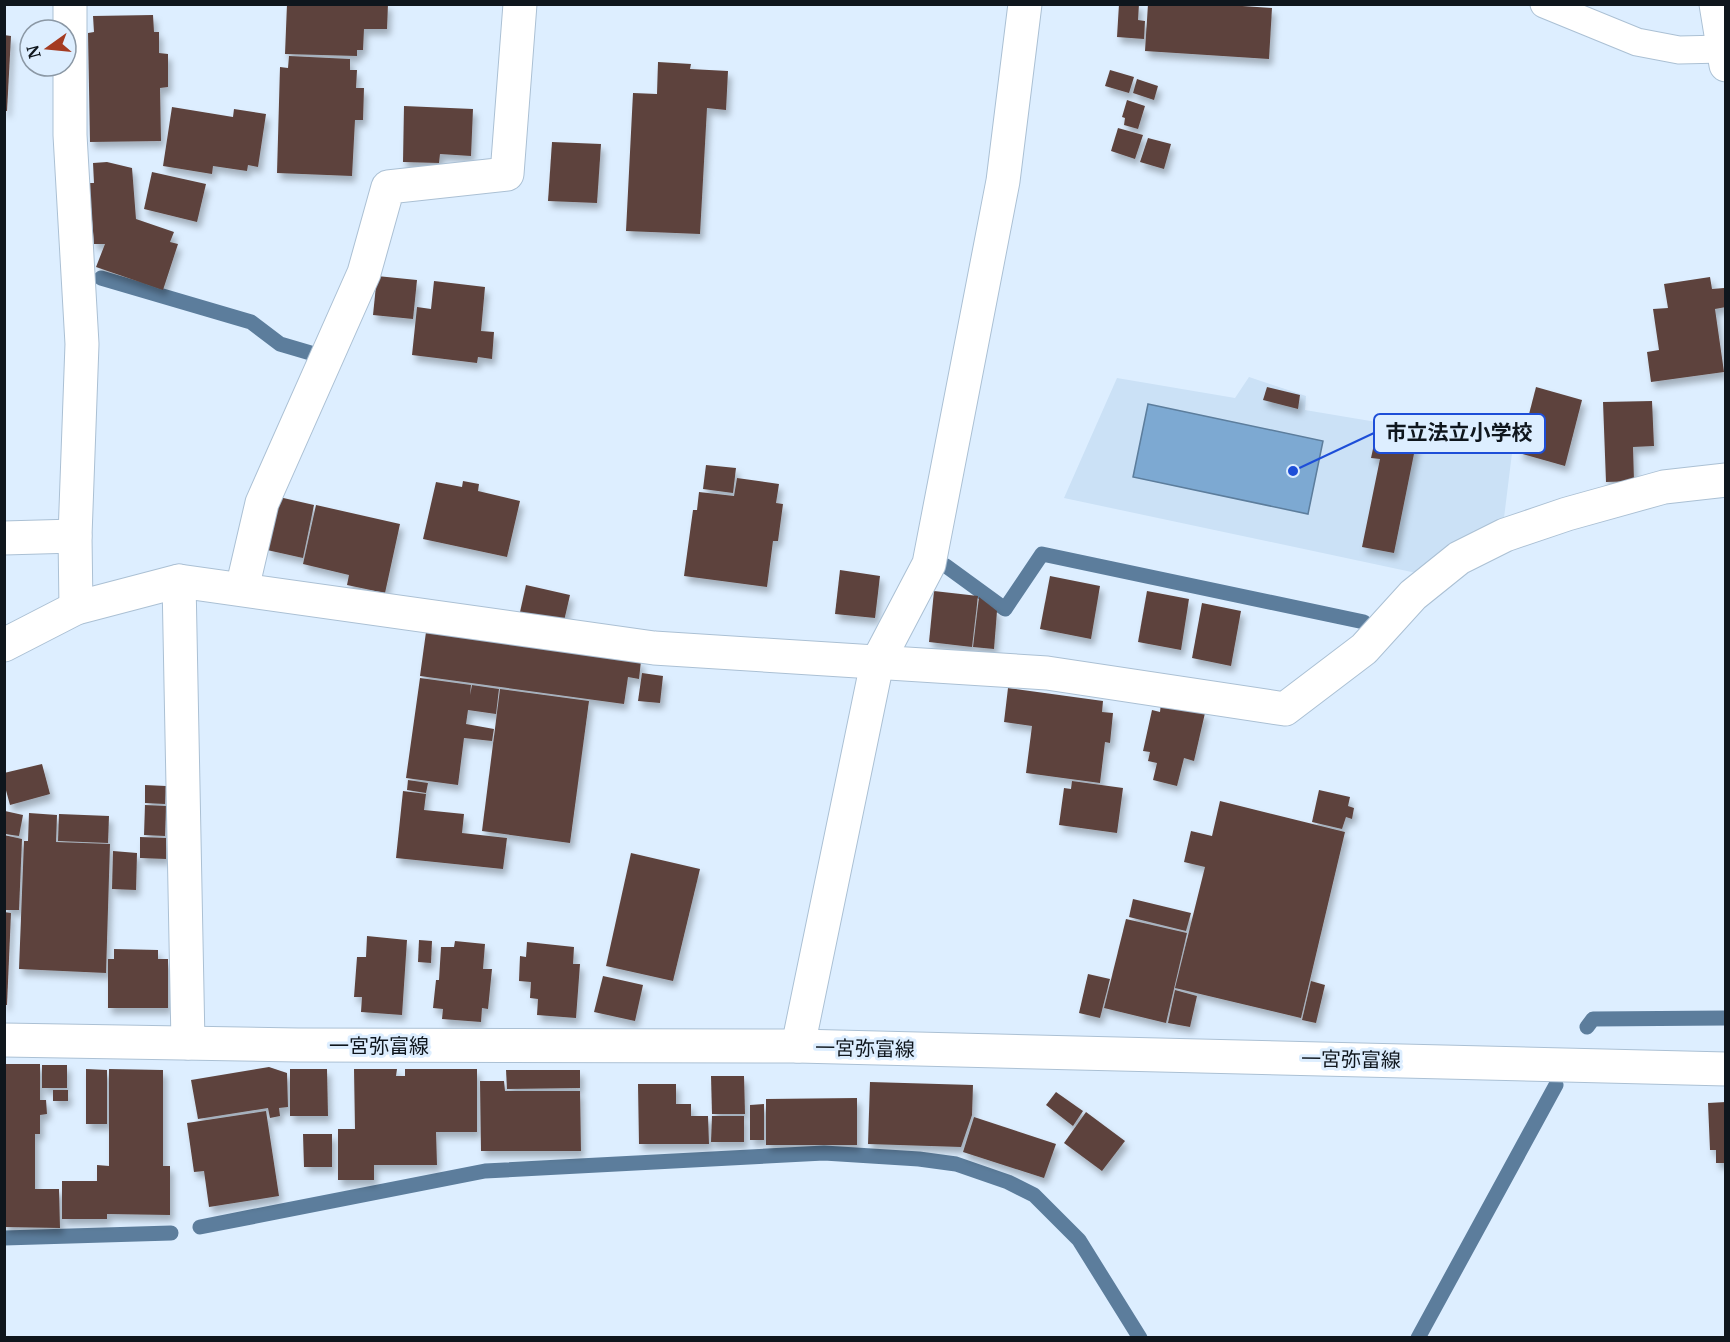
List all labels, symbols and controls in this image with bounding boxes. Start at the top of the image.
north arrow [18,18,78,78]
text: N [22,43,45,61]
callout: 市立法立小学校 [1374,414,1545,453]
text: 市立法立小学校 [1386,419,1533,446]
street label: 一宮弥富線 [329,1033,429,1058]
street label: 一宮弥富線 [815,1035,915,1061]
street label: 一宮弥富線 [1301,1046,1401,1072]

